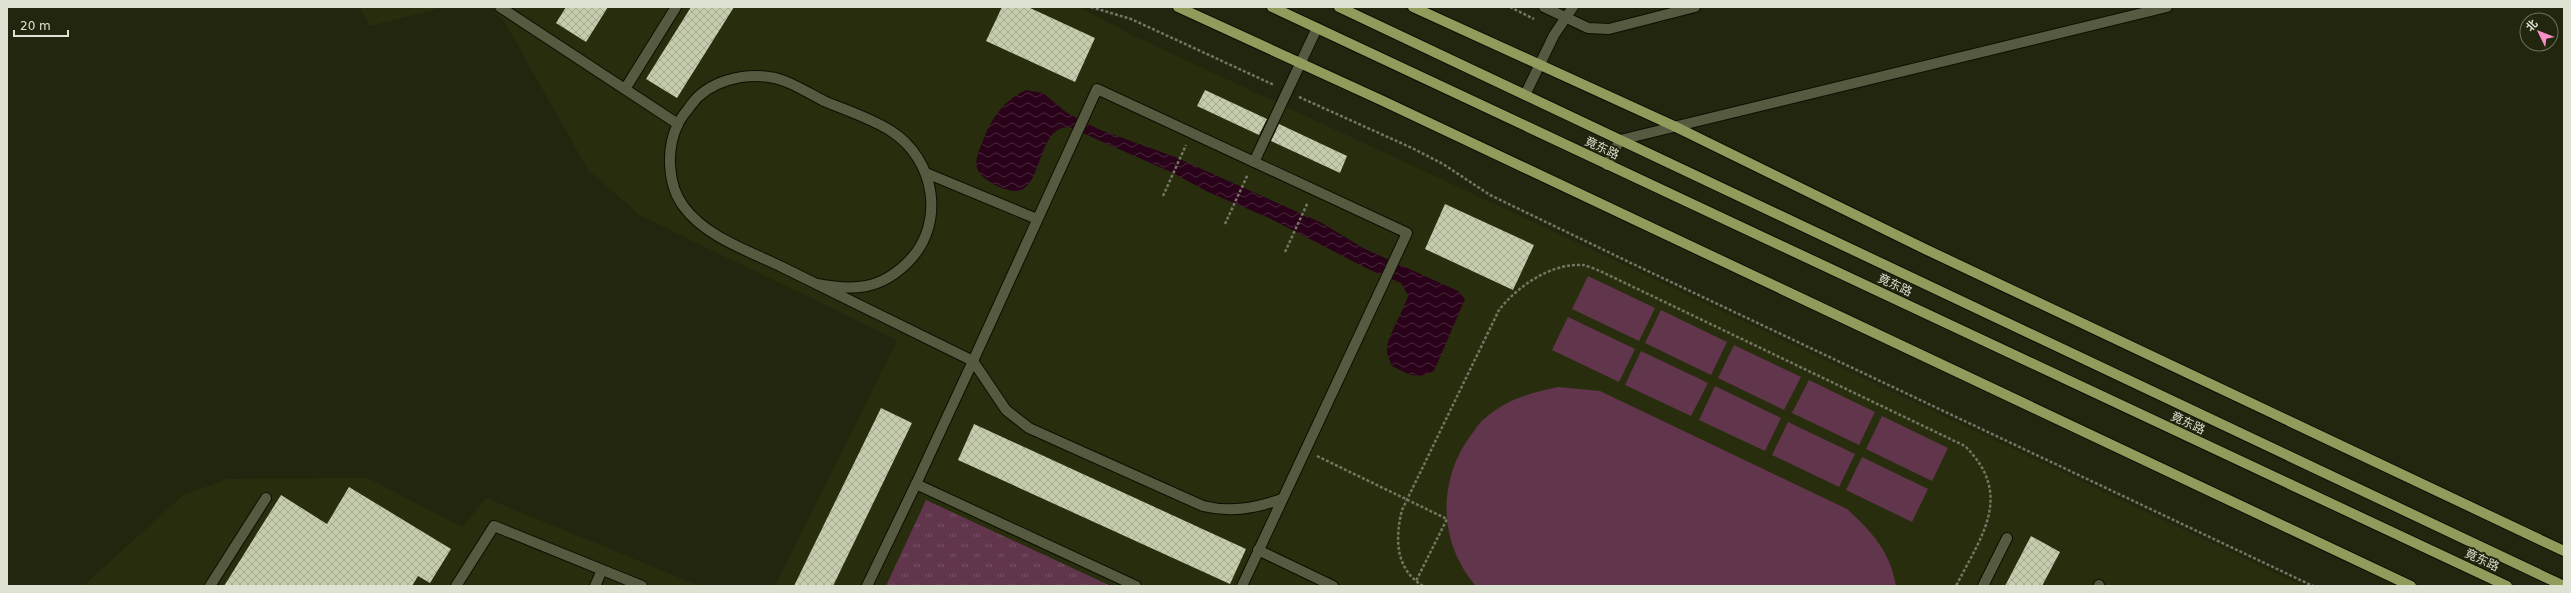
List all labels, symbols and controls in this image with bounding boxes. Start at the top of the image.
scale bar [14,12,68,38]
north arrow [2519,12,2559,52]
text: 北 [2524,17,2541,34]
text: 20 m [20,19,51,33]
street label: 竟东路 [1583,134,1621,162]
street label: 竟东路 [1876,271,1914,299]
street label: 竟东路 [2169,409,2207,437]
street label: 竟东路 [2463,546,2501,574]

